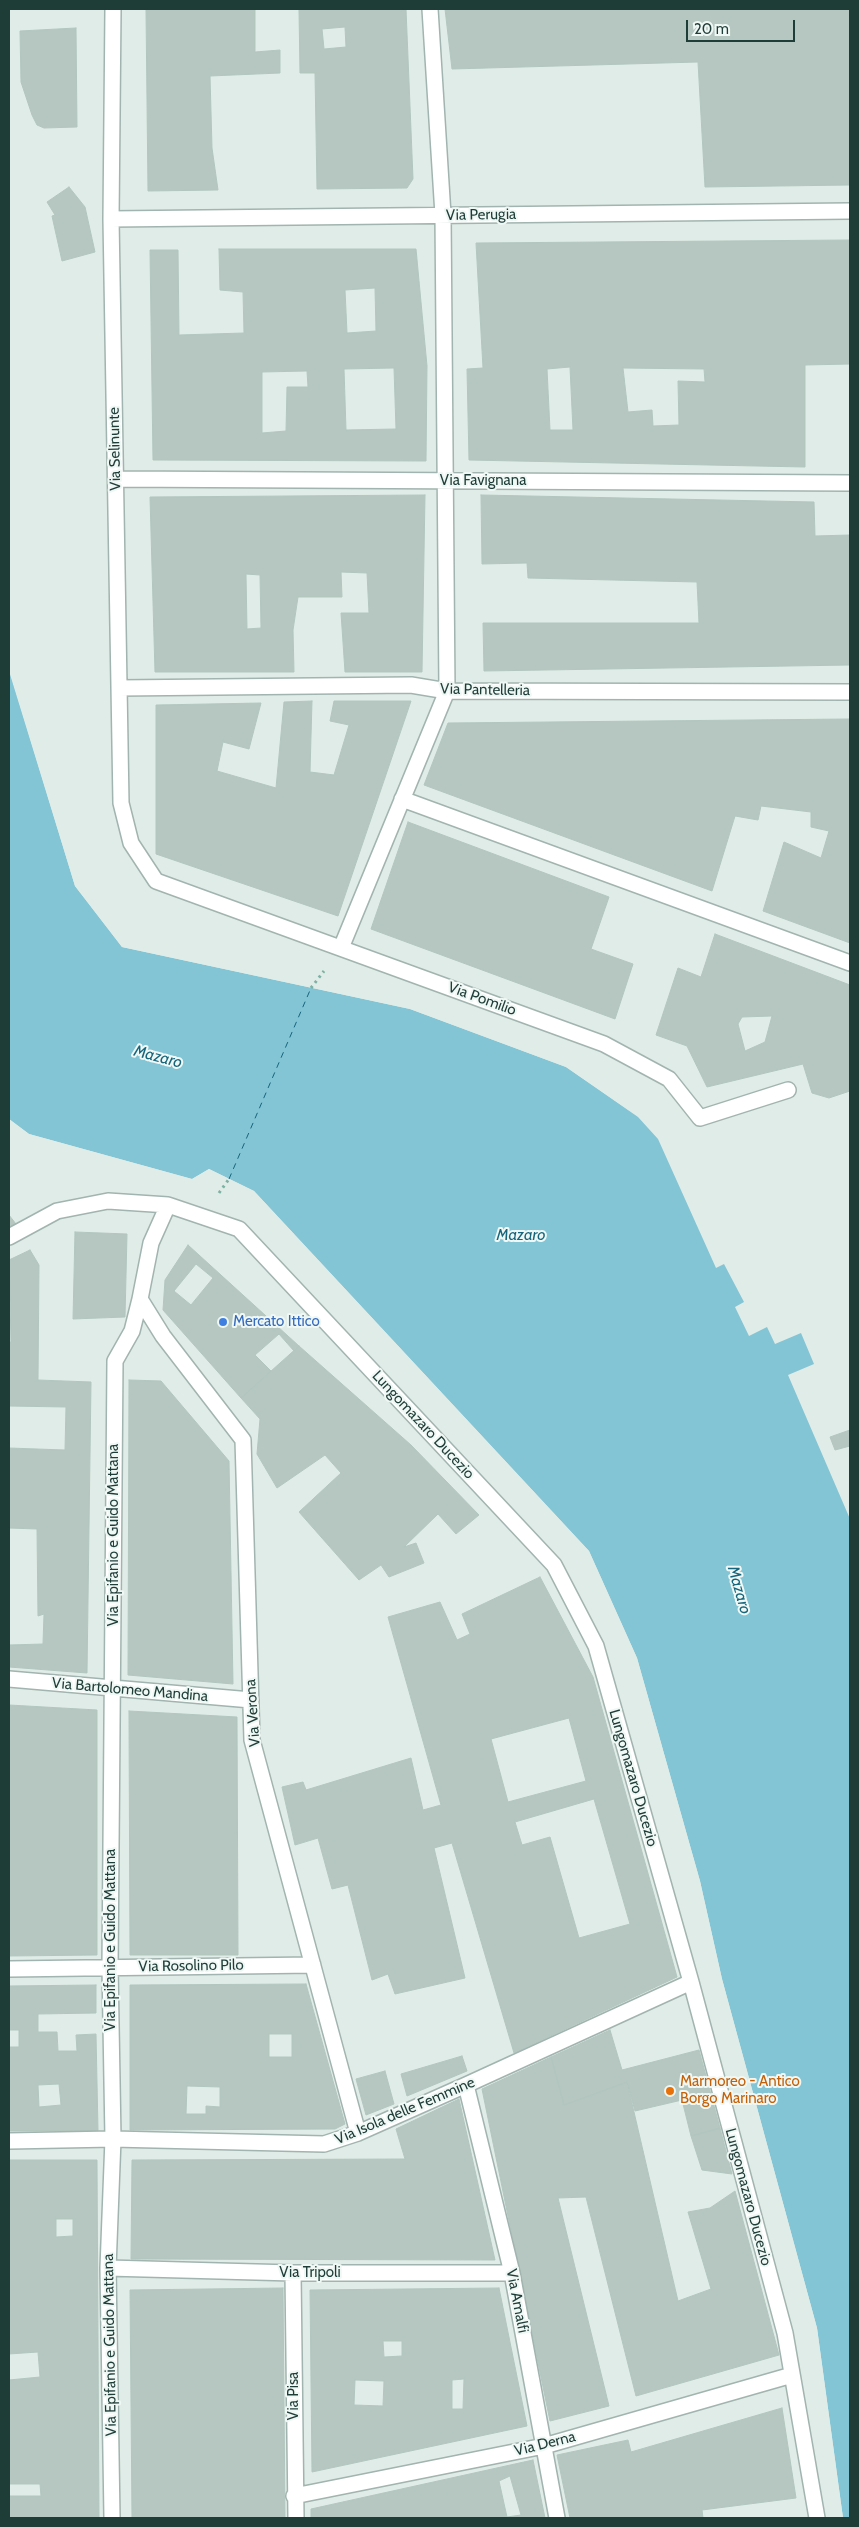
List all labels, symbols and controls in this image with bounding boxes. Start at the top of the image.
scale bar [689,10,798,42]
text: 20 m [694,20,729,38]
street label: Via Perugia [446,205,516,225]
street label: Via Selinunte [105,407,125,491]
street label: Via Favignana [440,472,526,490]
street label: Via Pantelleria [440,680,530,700]
street label: Via Pomilio [445,978,519,1020]
water label: Mazaro [132,1041,184,1073]
water label: Mazaro [496,1225,546,1245]
place label: Mercato Ittico [233,1313,320,1331]
marker: Mercato Ittico [217,1316,229,1328]
street label: Lungomazaro Ducezio [368,1367,478,1483]
street label: Via Epifanio e Guido Mattana [105,1444,123,1626]
water label: Mazaro [723,1564,755,1616]
street label: Via Bartolomeo Mandina [51,1674,209,1706]
street label: Via Verona [242,1679,264,1747]
street label: Lungomazaro Ducezio [605,1707,661,1849]
street label: Via Epifanio e Guido Mattana [102,1849,120,2031]
street label: Via Rosolino Pilo [138,1956,244,1976]
street label: Via Isola delle Femmine [332,2073,478,2149]
place label: Marmoreo - Antico Borgo Marinaro [680,2073,800,2108]
marker: Marmoreo - Antico Borgo Marinaro [664,2085,676,2097]
street label: Lungomazaro Ducezio [721,2126,775,2268]
street label: Via Epifanio e Guido Mattana [99,2254,121,2436]
street label: Via Tripoli [279,2264,341,2282]
street label: Via Amalfi [502,2267,532,2335]
street label: Via Pisa [285,2372,303,2420]
street label: Via Derna [513,2428,577,2460]

